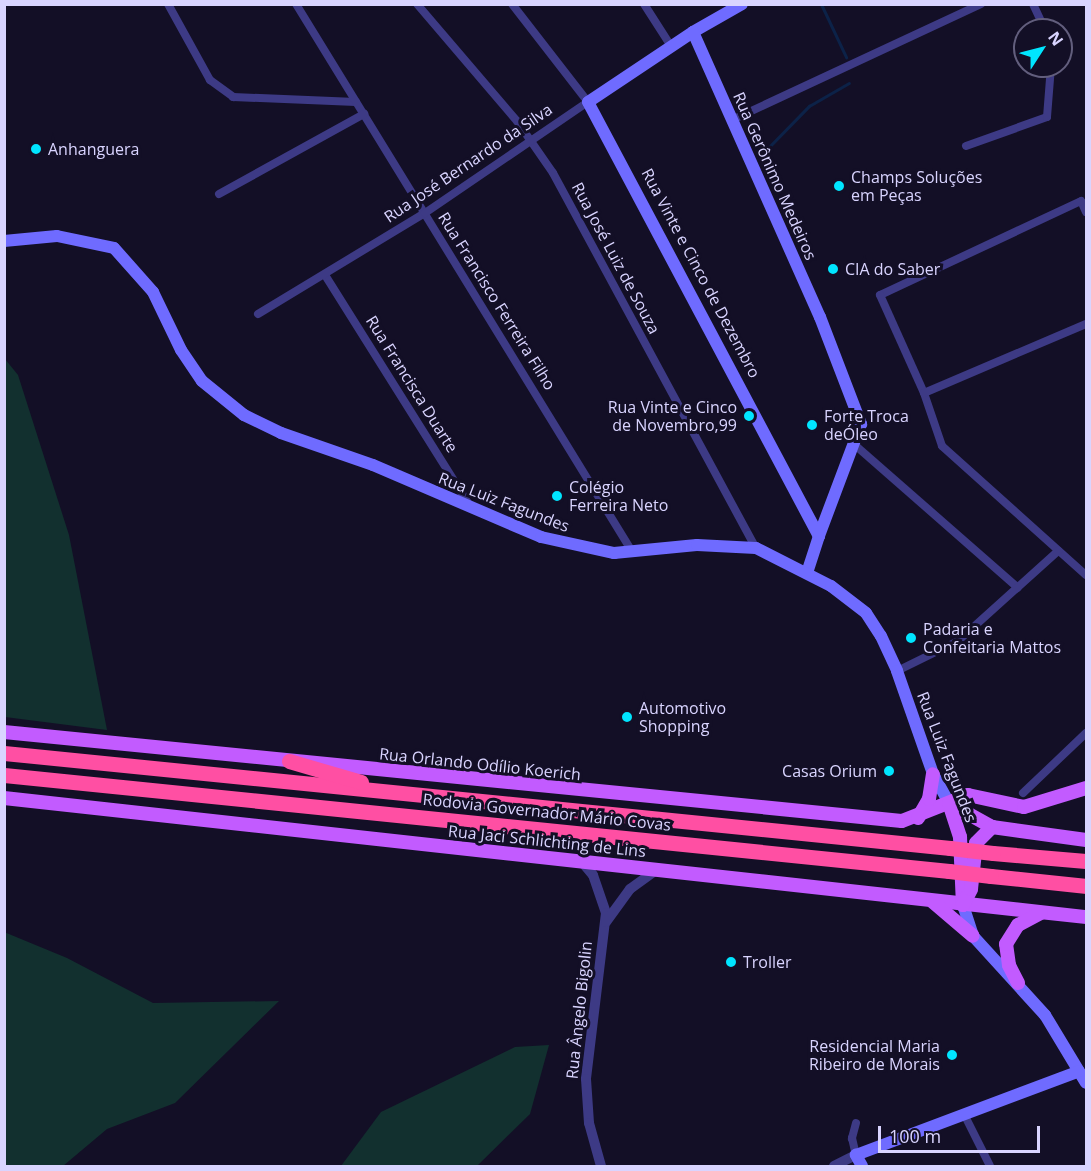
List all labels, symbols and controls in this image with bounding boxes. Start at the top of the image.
north arrow [1013,18,1073,78]
text: N [1043,27,1069,50]
street label: Rua Gerônimo Medeiros [729,89,821,263]
street label: Rua José Bernardo da Silva [380,99,556,227]
place label: Anhanguera [48,139,139,159]
marker: Anhanguera [29,142,43,156]
street label: Rua Vinte e Cinco de Dezembro [638,165,764,381]
place label: Champs Soluções em Peças [851,167,982,205]
street label: Rua José Luiz de Souza [568,179,664,337]
marker: Champs Soluções em Peças [832,179,846,193]
street label: Rua Francisco Ferreira Filho [434,209,560,393]
place label: CIA do Saber [845,259,940,279]
marker: CIA do Saber [826,262,840,276]
street label: Rua Francisca Duarte [362,312,462,456]
place label: Rua Vinte e Cinco de Novembro,99 [608,397,737,435]
place label: Forte Troca deÓleo [824,406,909,444]
marker: Rua Vinte e Cinco de Novembro,99 [742,409,756,423]
marker: Forte Troca deÓleo [805,418,819,432]
street label: Rua Luiz Fagundes [436,468,572,536]
place label: Colégio Ferreira Neto [569,477,668,515]
marker: Colégio Ferreira Neto [550,489,564,503]
place label: Padaria e Confeitaria Mattos [923,619,1061,657]
marker: Padaria e Confeitaria Mattos [904,631,918,645]
street label: Rua Luiz Fagundes [913,689,981,825]
place label: Automotivo Shopping [639,698,726,736]
marker: Automotivo Shopping [620,710,634,724]
street label: Rua Orlando Odílio Koerich [378,744,582,784]
place label: Casas Orium [782,761,877,781]
marker: Casas Orium [882,764,896,778]
street label: Rodovia Governador Mário Covas [422,789,672,835]
street label: Rua Jaci Schlichting de Lins [447,821,647,861]
street label: Rua Ângelo Bigolin [562,940,596,1080]
place label: Troller [743,952,792,972]
marker: Troller [724,955,738,969]
place label: Residencial Maria Ribeiro de Morais [809,1036,940,1074]
marker: Residencial Maria Ribeiro de Morais [945,1048,959,1062]
scale bar [881,1114,1043,1152]
text: 100 m [889,1124,941,1148]

